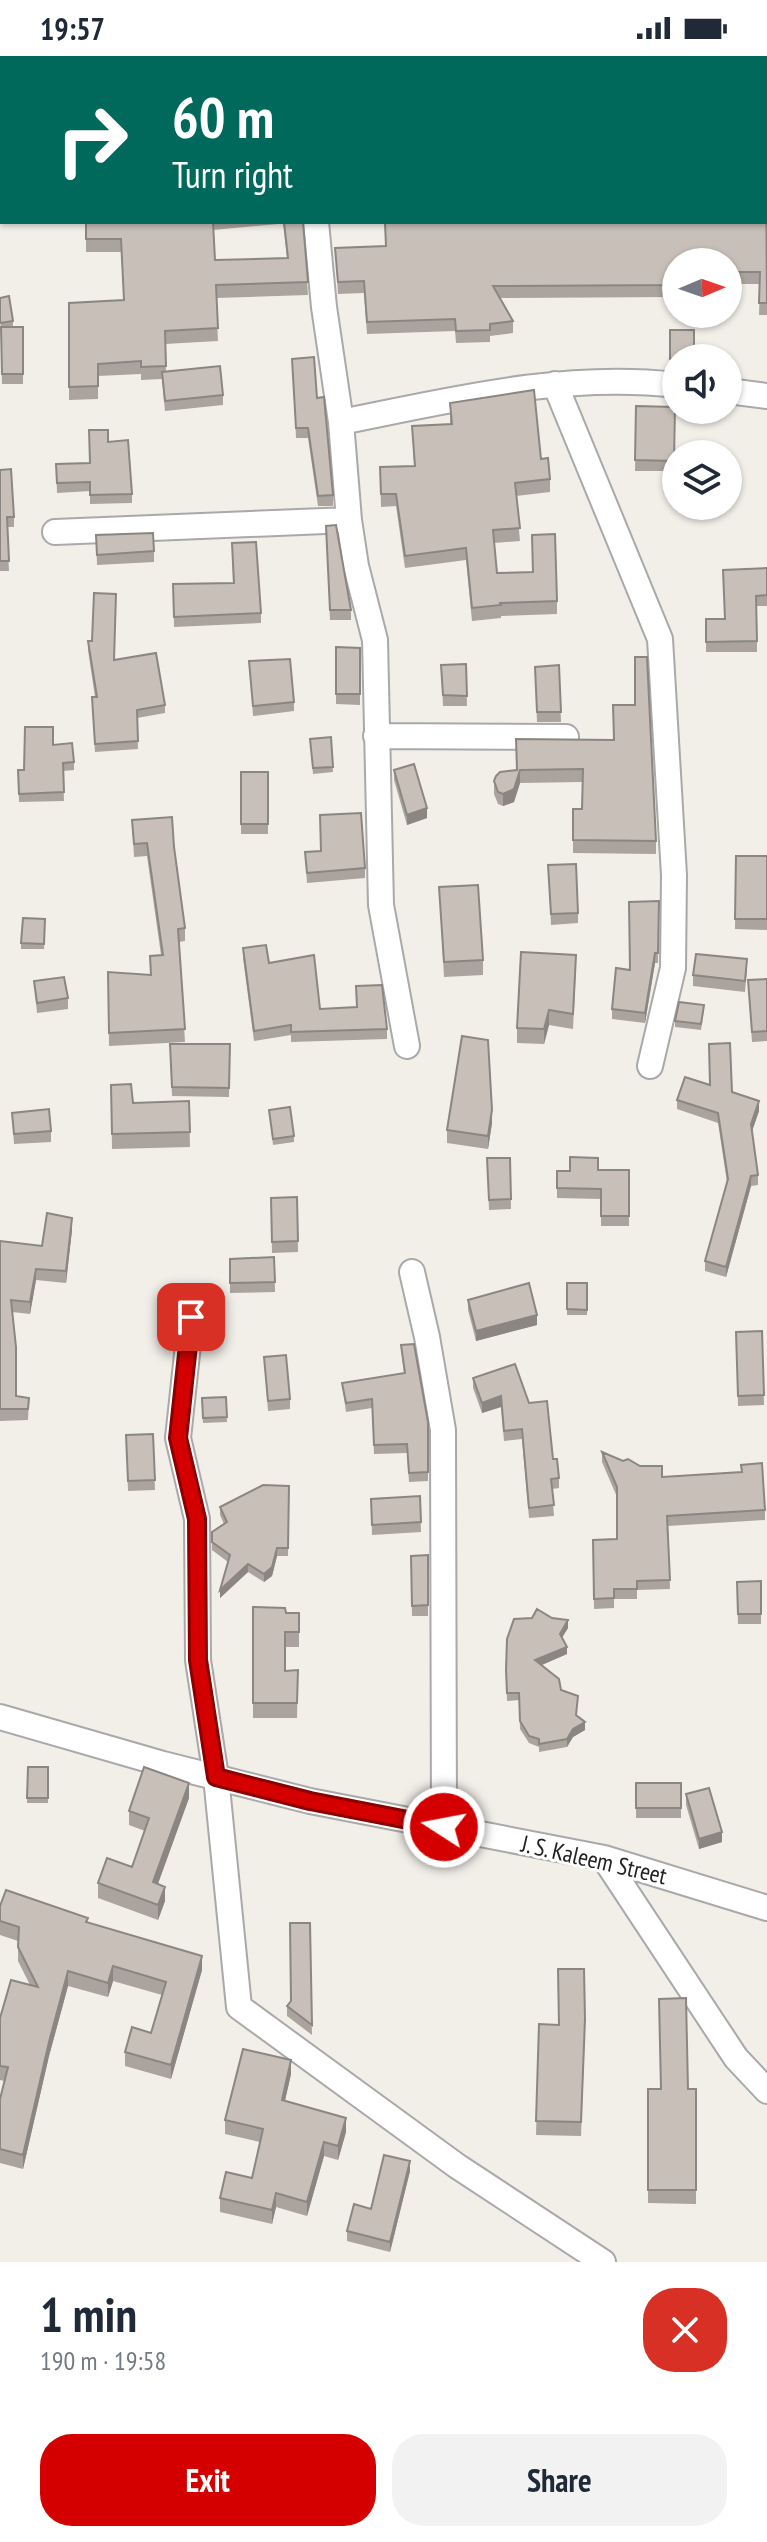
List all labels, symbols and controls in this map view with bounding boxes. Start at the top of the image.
text: 19:57 [40,9,105,48]
text: 60 m [172,81,274,153]
icon: right [40,88,144,192]
text: Turn right [172,151,293,198]
north arrow [662,248,742,328]
map controls [662,248,742,520]
button: sound [662,344,742,424]
button: layers [662,440,742,520]
pin [157,1283,225,1351]
icon: arrive [169,1295,213,1339]
position arrow [402,1785,486,1869]
street label: J. S. Kaleem Street [517,1828,670,1891]
text: 1 min [40,2283,137,2345]
button: close [643,2288,727,2372]
text: 190 m · 19:58 [40,2344,166,2377]
button: Exit [40,2434,376,2526]
button: Share [392,2434,727,2526]

